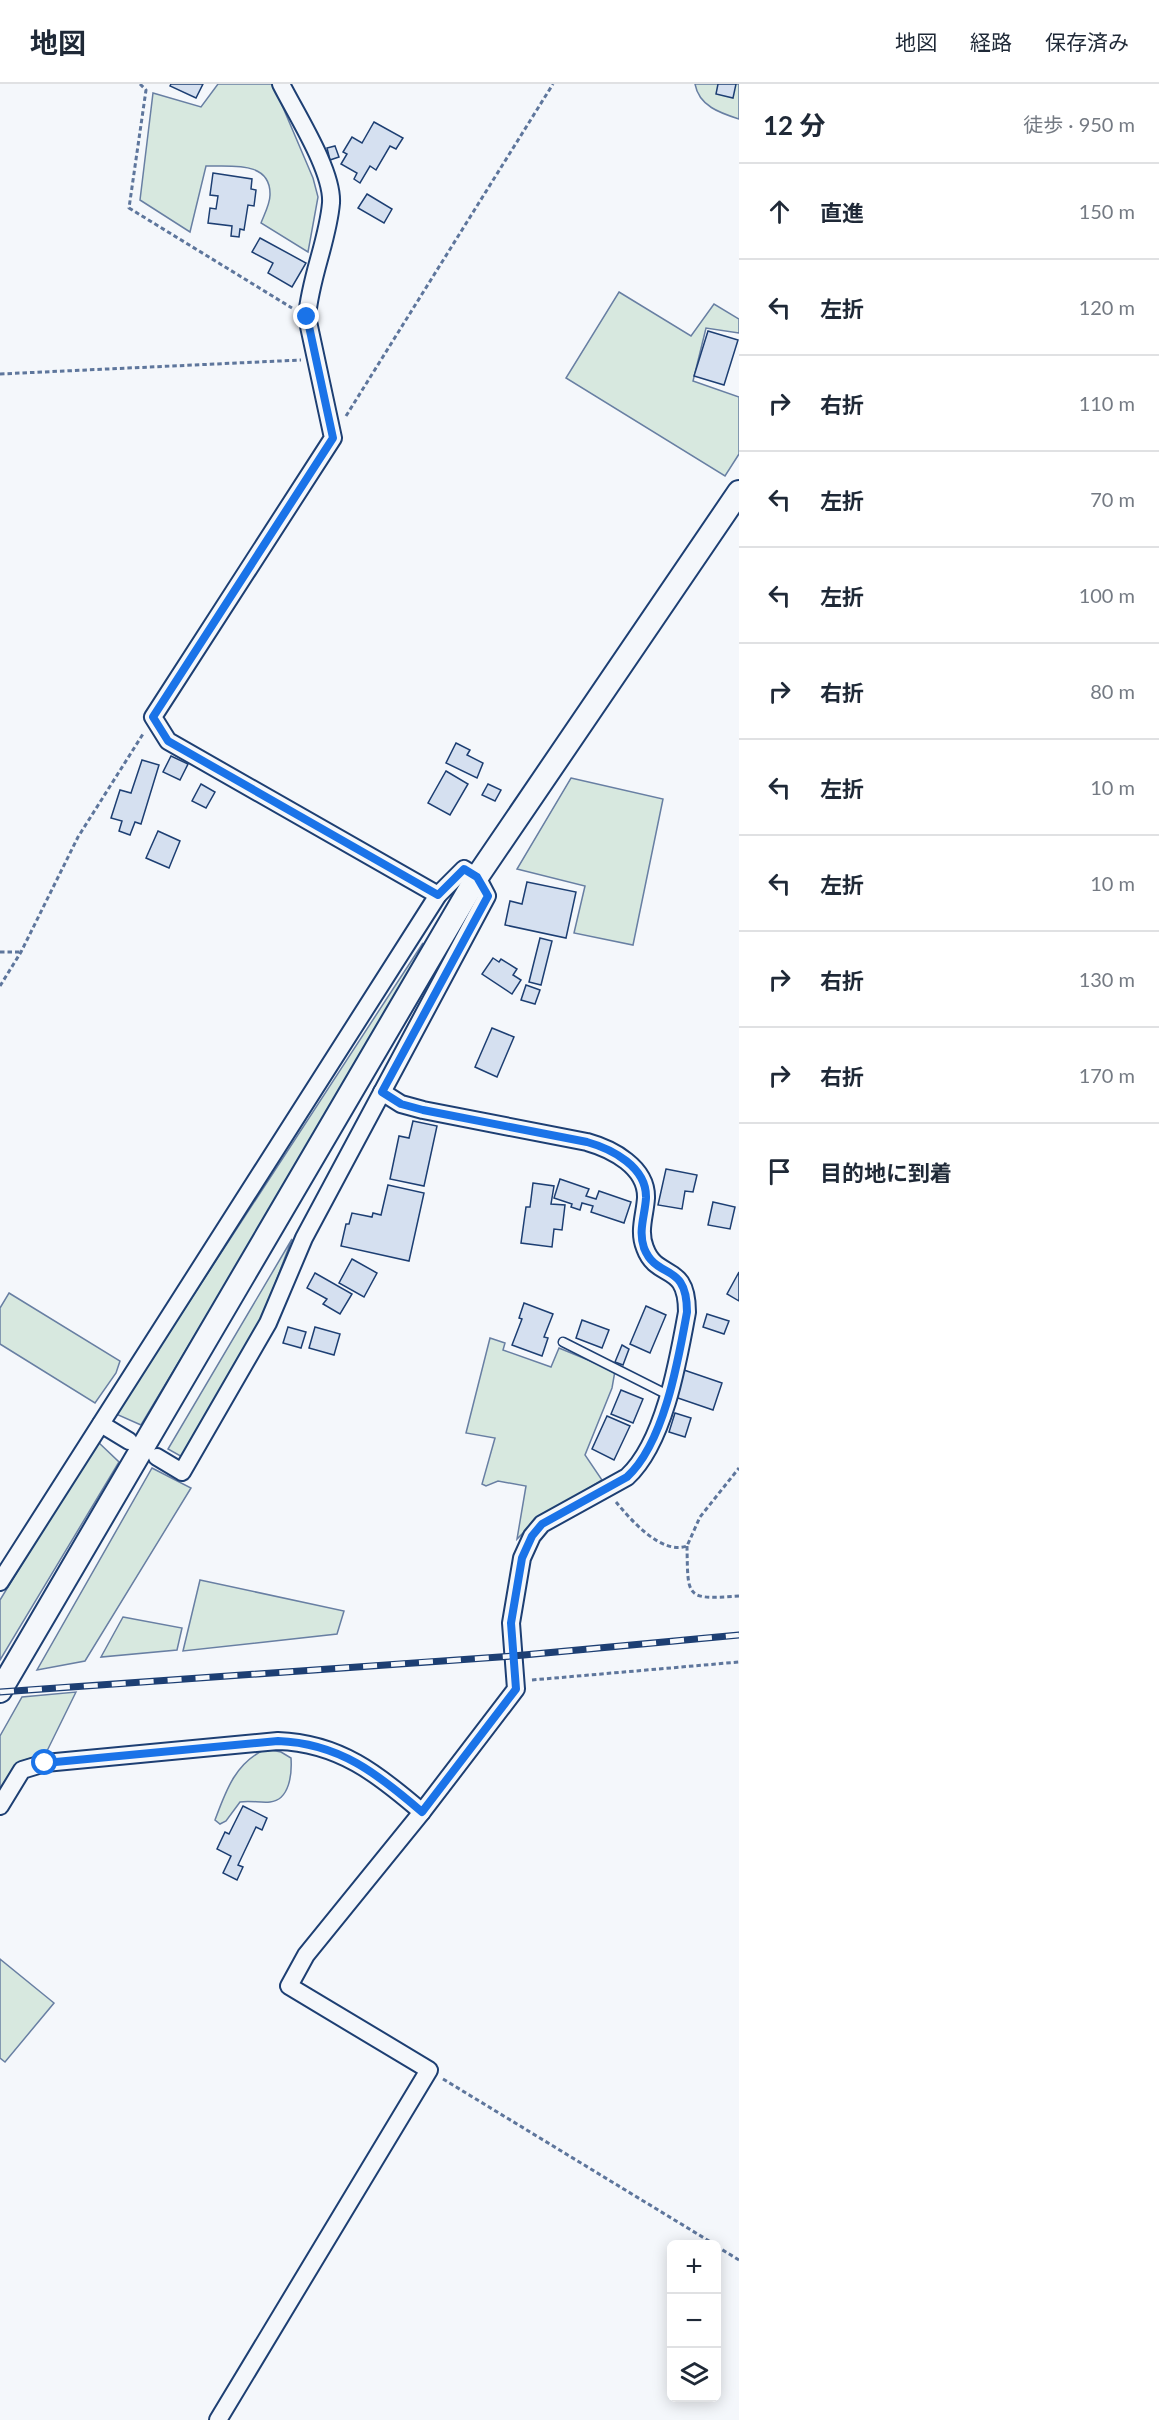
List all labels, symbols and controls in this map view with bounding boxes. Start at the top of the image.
text: 地図 [30,25,86,59]
text: 地図 [895,29,937,54]
text: 経路 [970,29,1012,54]
text: 保存済み [1045,29,1129,54]
text: 12 分 [763,109,825,141]
text: 徒歩 · 950 m [1023,112,1135,136]
icon: ahead [763,195,796,228]
text: 直進 [820,199,864,226]
text: 150 m [1079,199,1135,223]
icon: left [763,291,796,324]
text: 左折 [820,295,864,322]
text: 120 m [1079,295,1135,319]
route end [293,303,319,329]
icon: right [763,387,796,420]
text: 右折 [820,391,864,418]
text: 110 m [1079,391,1135,415]
icon: left [763,483,796,516]
text: 左折 [820,487,864,514]
text: 70 m [1090,487,1135,511]
icon: left [763,579,796,612]
text: 左折 [820,583,864,610]
text: 100 m [1079,583,1135,607]
icon: right [763,675,796,708]
text: 右折 [820,679,864,706]
text: 80 m [1090,679,1135,703]
icon: left [763,771,796,804]
text: 左折 [820,775,864,802]
text: 10 m [1090,775,1135,799]
icon: left [763,867,796,900]
text: 左折 [820,871,864,898]
text: 10 m [1090,871,1135,895]
icon: right [763,963,796,996]
text: 右折 [820,967,864,994]
text: 130 m [1079,967,1135,991]
icon: right [763,1059,796,1092]
text: 右折 [820,1063,864,1090]
text: 170 m [1079,1063,1135,1087]
icon: arrive [763,1155,796,1188]
text: 目的地に到着 [820,1159,952,1186]
route start [31,1749,57,1775]
map controls [667,2240,721,2402]
button: + [667,2240,721,2294]
button: − [667,2294,721,2348]
button: layers [667,2348,721,2402]

